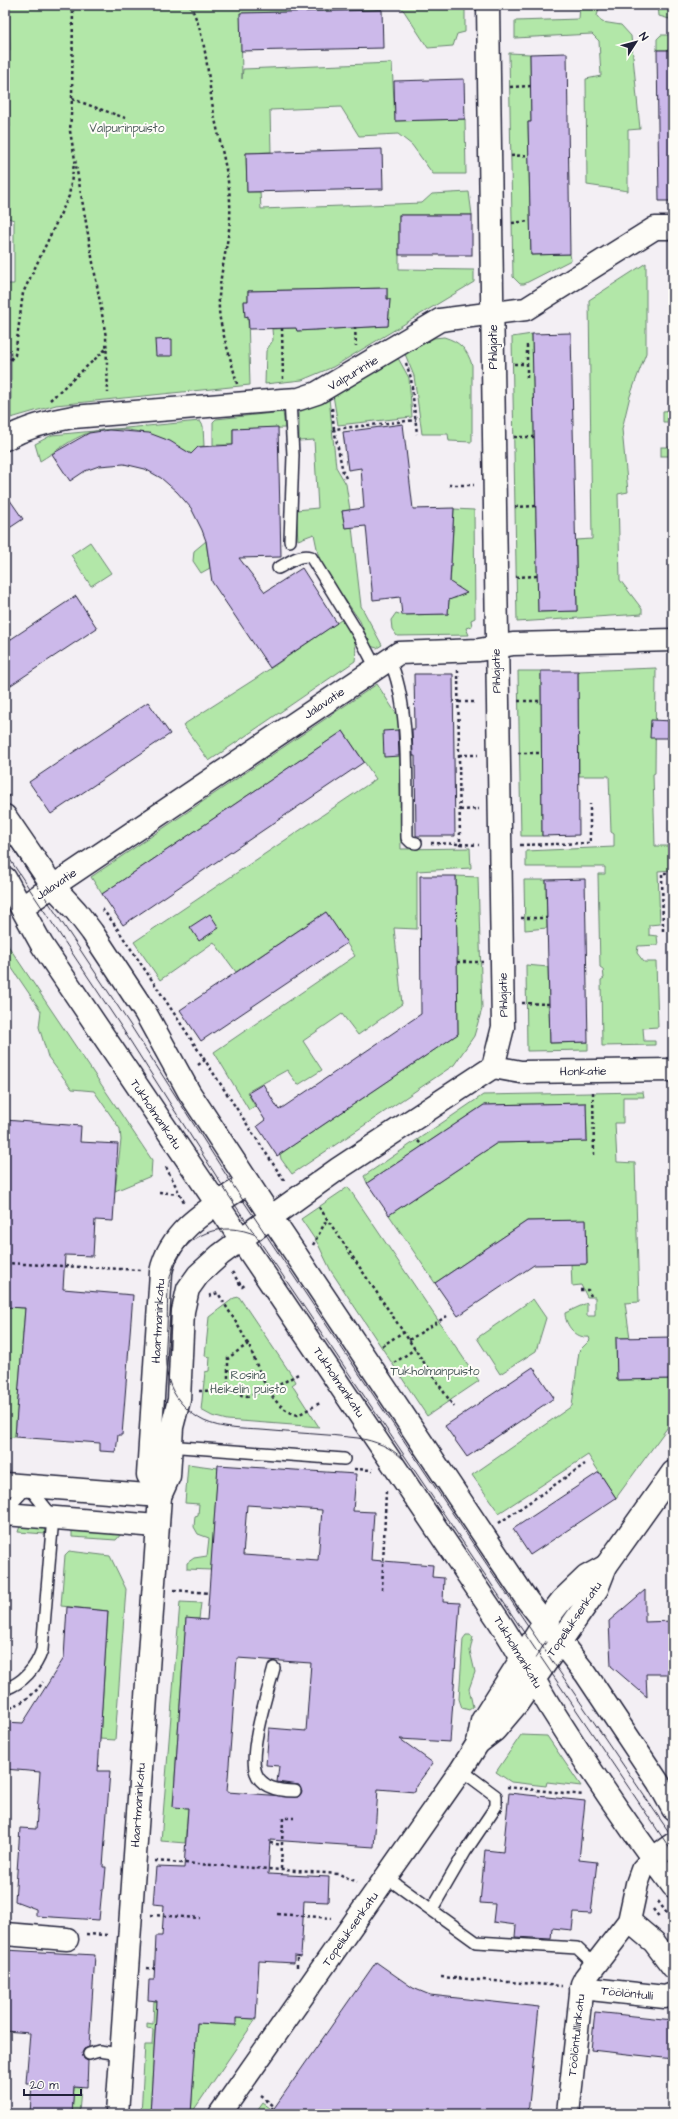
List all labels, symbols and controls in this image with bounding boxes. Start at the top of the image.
north arrow [616,22,656,62]
text: N [636,29,652,44]
park label: Valpurinpuisto [90,120,165,137]
street label: Pihlajatie [485,324,502,369]
street label: Valpurintie [325,351,382,395]
street label: Pihlajatie [488,648,505,694]
street label: Jalavatie [300,683,348,723]
street label: Jalavatie [32,864,80,904]
street label: Pihlajatie [495,972,512,1018]
street label: Honkatie [560,1063,607,1080]
street label: Tukholmankatu [126,1076,185,1153]
street label: Haartmaninkatu [148,1278,169,1364]
street label: Tukholmankatu [309,1344,368,1421]
park label: Tukholmanpuisto [390,1363,480,1380]
park label: Rosina Heikelin puisto [210,1367,286,1398]
street label: Topeliuksenkatu [543,1578,606,1660]
street label: Tukholmankatu [489,1613,546,1692]
street label: Haartmaninkatu [127,1762,150,1848]
street label: Topeliuksenkatu [318,1889,382,1970]
street label: Töölöntulli [600,1982,654,2005]
street label: Töölöntullinkatu [564,1993,589,2077]
scale bar [24,2071,81,2097]
text: 20 m [30,2077,59,2094]

